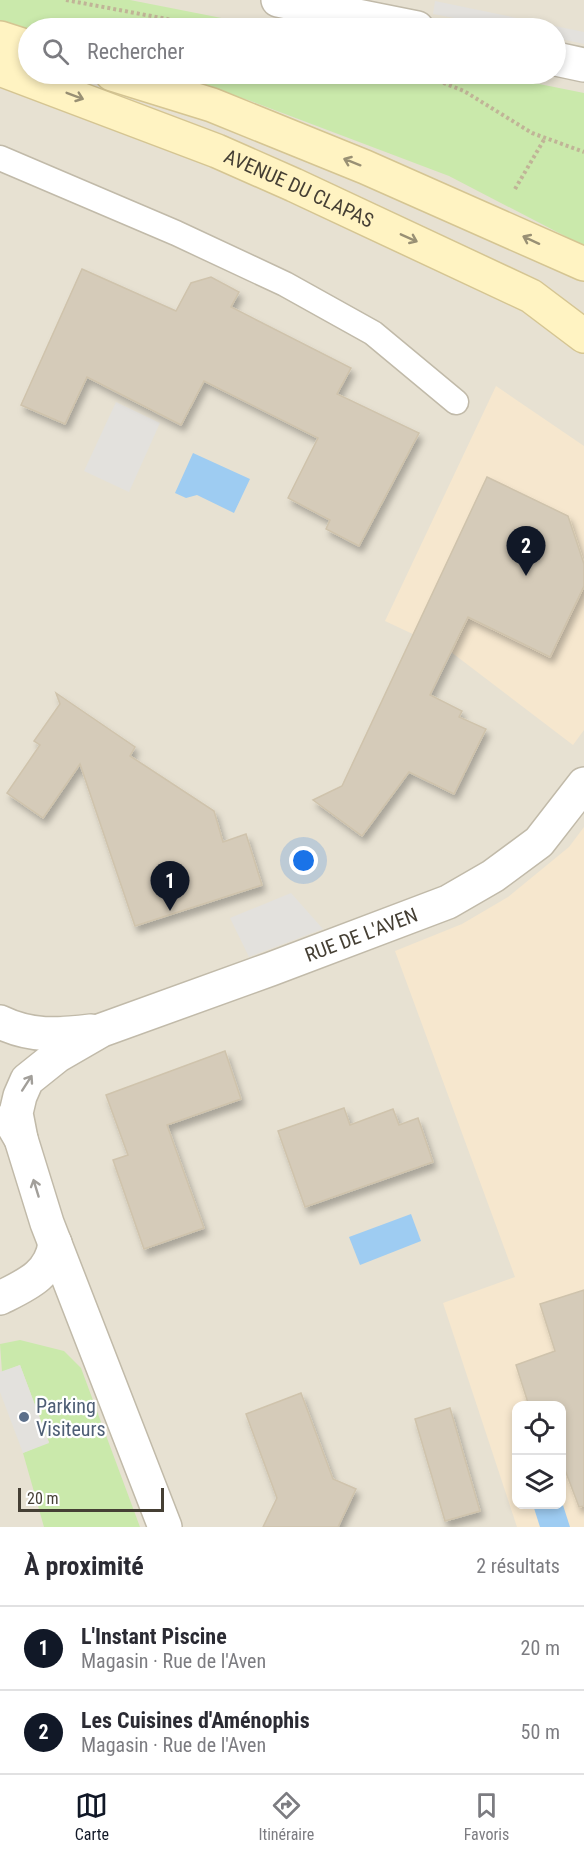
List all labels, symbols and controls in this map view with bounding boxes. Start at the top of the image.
search box [18,18,566,84]
icon: search [39,35,72,68]
text: Rechercher [87,39,184,64]
one-way arrow [65,92,84,103]
street label: AVENUE DU CLAPAS [221,144,378,233]
one-way arrow [343,156,362,167]
one-way arrow [399,233,417,244]
one-way arrow [522,233,540,245]
pin: 2 [506,526,546,576]
your location [289,846,318,875]
pin: 1 [150,862,190,911]
street label: RUE DE L'AVEN [302,903,421,967]
one-way arrow [21,1075,33,1092]
one-way arrow [30,1179,41,1198]
place label: Parking Visiteurs [36,1394,106,1441]
map controls [512,1401,566,1509]
button: locate [512,1401,566,1455]
marker: Parking Visiteurs [17,1410,31,1424]
button: layers [512,1455,566,1509]
scale bar [18,1485,164,1512]
text: 20 m [27,1489,59,1508]
text: À proximité [24,1551,144,1581]
text: 2 résultats [476,1554,560,1578]
text: L'Instant Piscine [81,1624,227,1649]
text: 1 [38,1636,49,1660]
text: 20 m [521,1636,560,1660]
text: Magasin · Rue de l'Aven [81,1649,266,1673]
text: Les Cuisines d'Aménophis [81,1708,310,1733]
text: 2 [38,1720,49,1744]
text: 50 m [521,1720,560,1744]
text: Magasin · Rue de l'Aven [81,1733,266,1757]
tab: Carte [75,1789,109,1844]
tab: Itinéraire [258,1789,314,1844]
tab: Favoris [464,1789,509,1844]

